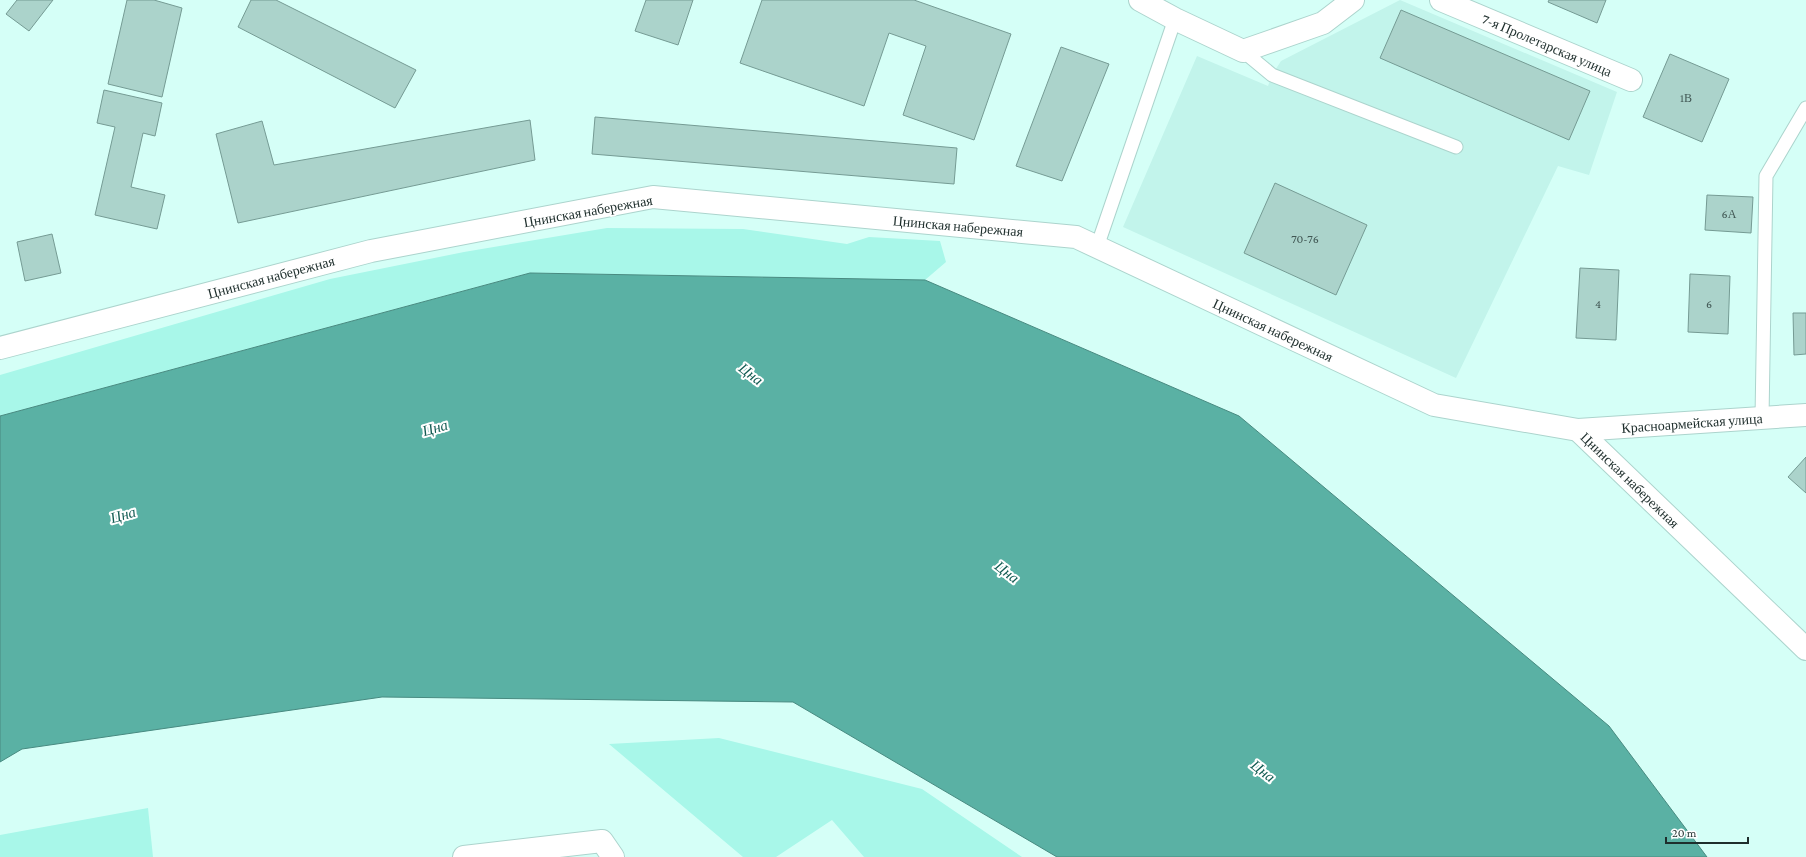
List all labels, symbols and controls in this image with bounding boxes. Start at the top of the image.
street label: 7-я Пролетарская улица [1480,10,1615,80]
house number: 1В [1680,91,1692,105]
street label: Цнинская набережная [522,192,654,230]
house number: 6А [1722,207,1737,221]
street label: Цнинская набережная [892,212,1024,240]
house number: 70-76 [1291,232,1319,246]
street label: Цнинская набережная [206,252,337,302]
street label: Цнинская набережная [1210,295,1336,365]
house number: 4 [1595,297,1601,311]
house number: 6 [1706,297,1712,311]
water label: Цна [735,359,766,388]
street label: Красноармейская улица [1621,410,1764,436]
water label: Цна [419,417,450,440]
street label: Цнинская набережная [1577,429,1683,531]
water label: Цна [107,504,138,527]
water label: Цна [991,557,1022,586]
water label: Цна [1247,756,1278,785]
scale bar [1666,819,1748,845]
text: 20 m [1672,826,1697,840]

